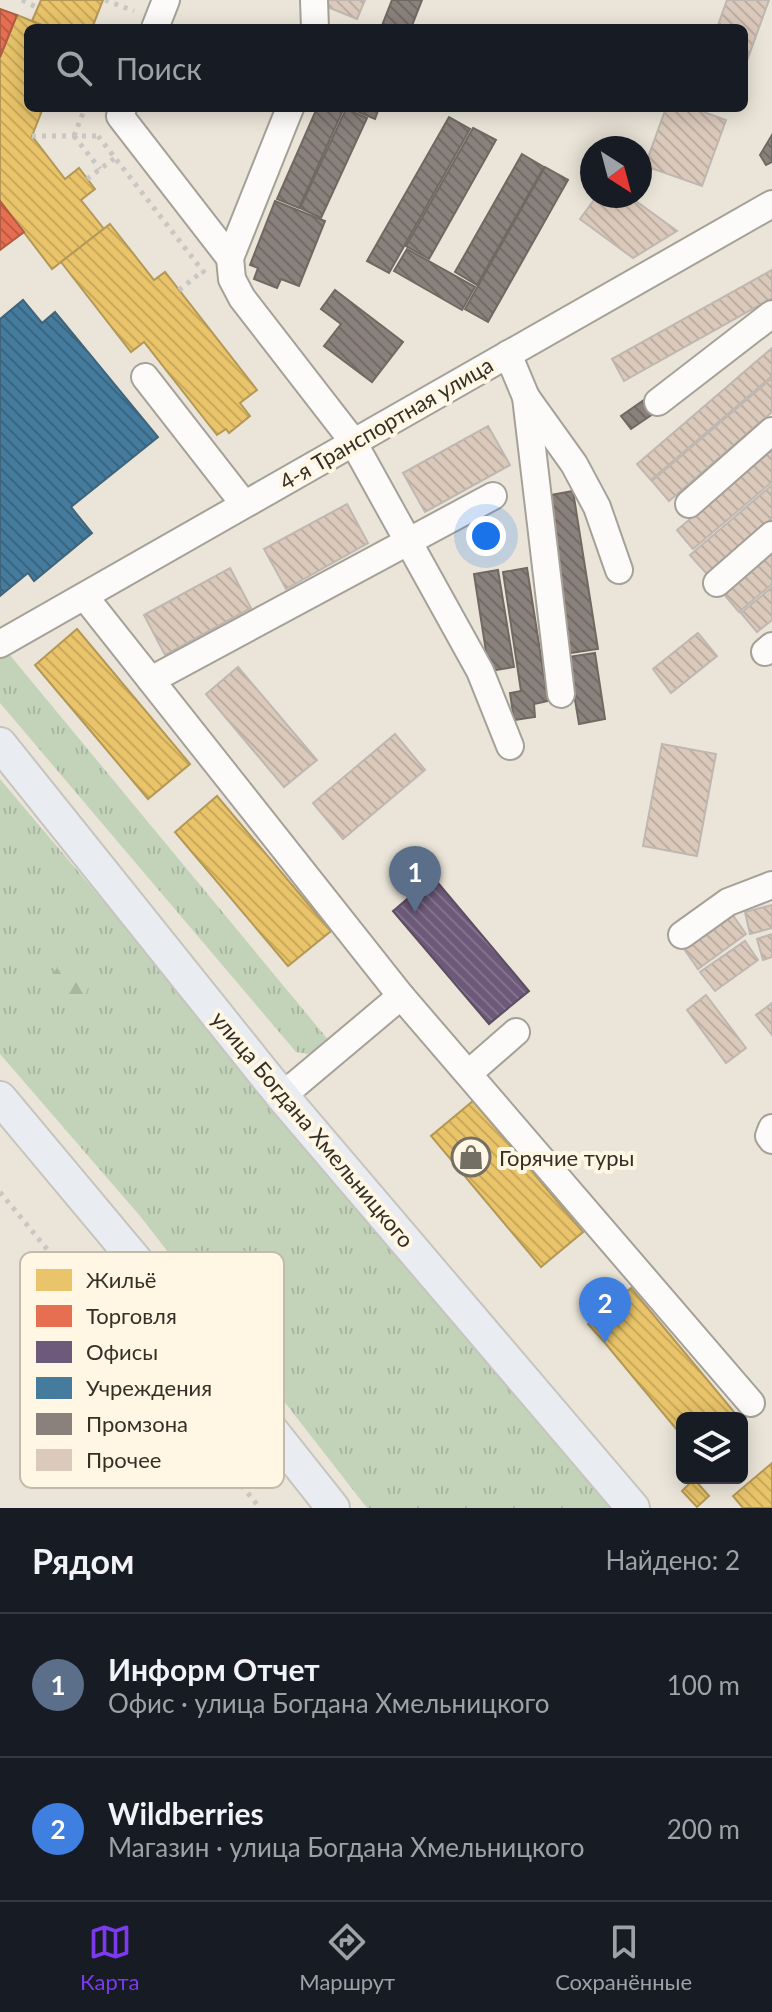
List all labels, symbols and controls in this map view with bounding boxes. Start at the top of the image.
search box [24,24,748,112]
icon: search [52,46,96,90]
text: Поиск [116,50,202,86]
north arrow [580,136,652,208]
street label: 4-я Транспортная улица [274,351,498,495]
your location [466,516,506,556]
pin: 1 [389,846,441,912]
street label: улица Богдана Хмельницкого [206,1005,420,1253]
shop icon: Горячие туры [450,1136,492,1178]
place label: Горячие туры [499,1144,634,1171]
legend [20,1252,284,1488]
text: Жильё [86,1266,156,1293]
pin: 2 [579,1277,631,1343]
text: Торговля [86,1302,177,1329]
text: Офисы [86,1338,158,1365]
text: Учреждения [86,1374,212,1401]
text: Промзона [86,1410,188,1437]
map controls [676,1412,748,1484]
button: layers [676,1412,748,1484]
text: Прочее [86,1446,161,1473]
text: Рядом [32,1540,134,1581]
text: Найдено: 2 [605,1544,740,1576]
text: Информ Отчет [108,1651,320,1687]
text: 1 [50,1669,66,1701]
text: 100 m [667,1669,740,1701]
text: Офис · улица Богдана Хмельницкого [108,1687,549,1719]
text: Wildberries [108,1795,264,1831]
text: 2 [50,1813,66,1845]
text: 200 m [667,1813,740,1845]
text: Магазин · улица Богдана Хмельницкого [108,1831,585,1863]
tab: Карта [80,1920,139,1995]
tab: Маршрут [299,1920,395,1995]
tab: Сохранённые [555,1920,692,1995]

